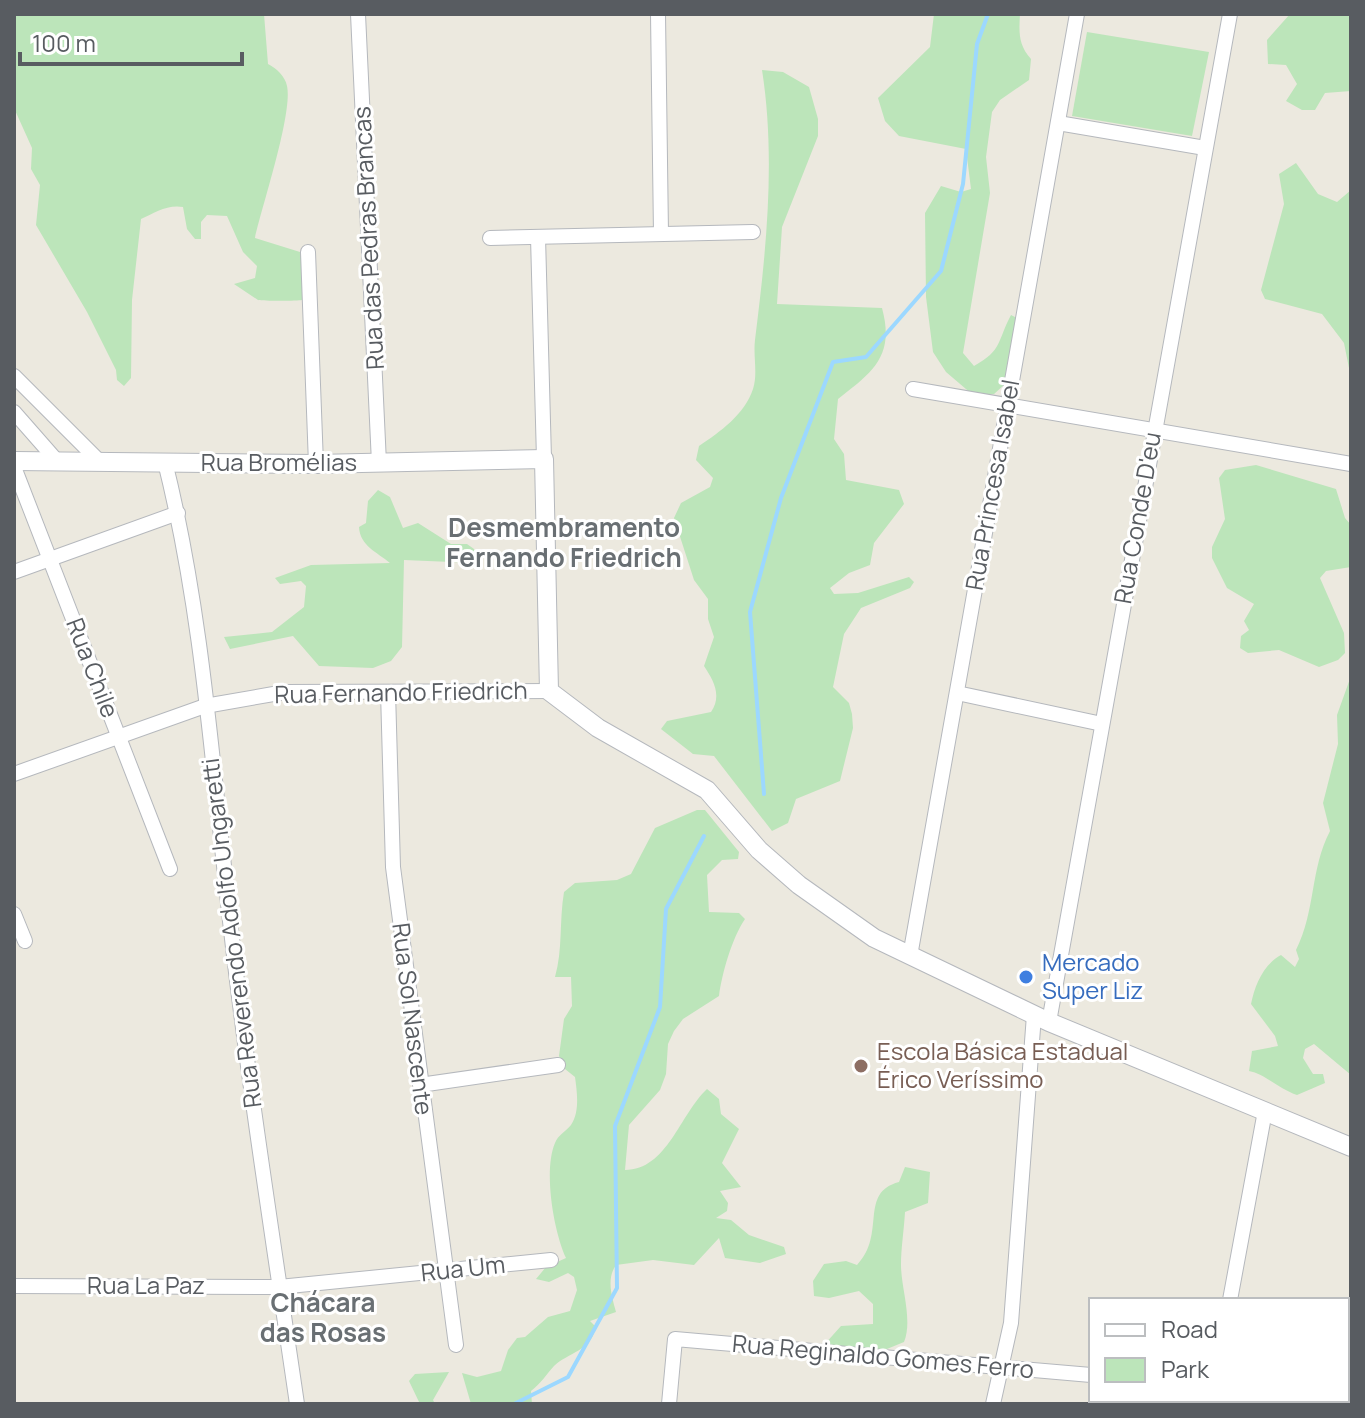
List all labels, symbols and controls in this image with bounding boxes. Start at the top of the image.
scale bar [20,16,242,66]
text: 100 m [32,26,96,59]
street label: Rua das Pedras Brancas [344,106,391,371]
street label: Rua Princesa Isabel [957,377,1026,593]
street label: Rua Conde D'eu [1105,429,1168,606]
street label: Rua Bromélias [201,445,357,478]
district label: Desmembramento Fernando Friedrich [446,509,682,575]
street label: Rua Chile [59,613,127,722]
street label: Rua Fernando Friedrich [274,673,528,710]
street label: Rua Reverendo Adolfo Ungaretti [193,756,268,1110]
street label: Rua Sol Nascente [385,921,442,1117]
place label: Mercado Super Liz [1042,945,1143,1006]
marker: Mercado Super Liz [1017,968,1035,986]
place label: Escola Básica Estadual Érico Veríssimo [877,1034,1128,1095]
marker: Escola Básica Estadual Érico Veríssimo [852,1057,870,1075]
street label: Rua Um [419,1247,507,1288]
street label: Rua La Paz [87,1268,205,1301]
district label: Chácara das Rosas [260,1284,386,1350]
legend [1089,1298,1349,1402]
text: Road [1161,1312,1218,1345]
street label: Rua Reginaldo Gomes Ferro [731,1326,1035,1385]
text: Park [1161,1352,1210,1385]

